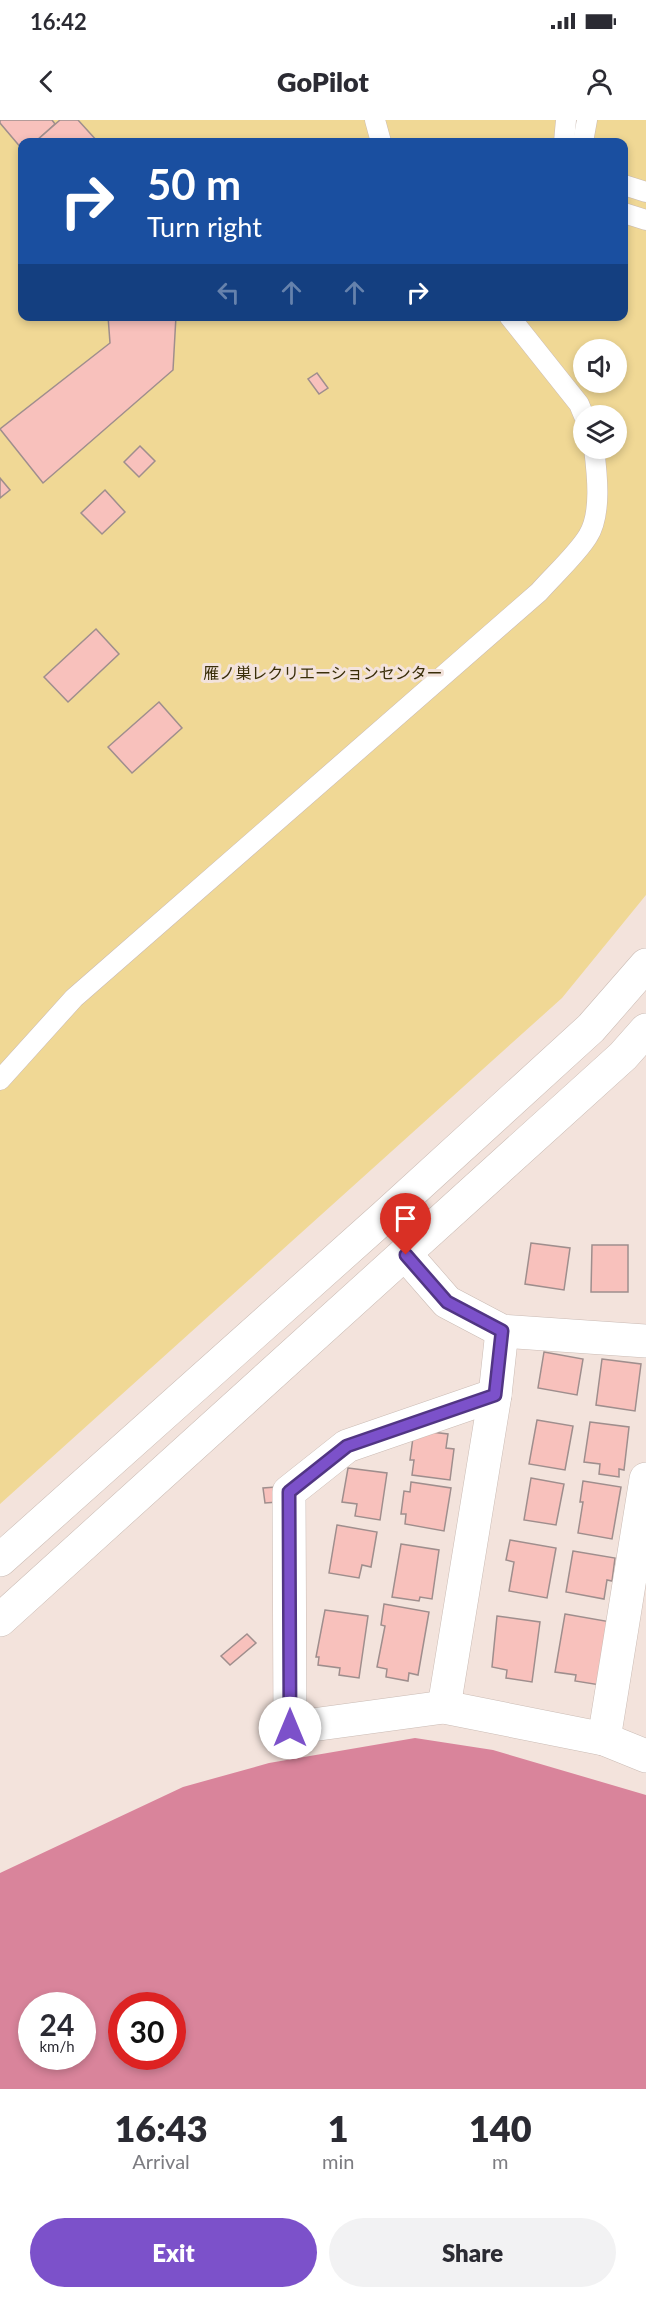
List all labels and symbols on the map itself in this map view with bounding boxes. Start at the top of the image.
park label: 雁ノ巣レクリエーションセンター [203,663,443,682]
pin [380,1193,431,1255]
position arrow [258,1696,322,1760]
speed limit sign: 30 [108,1992,186,2070]

